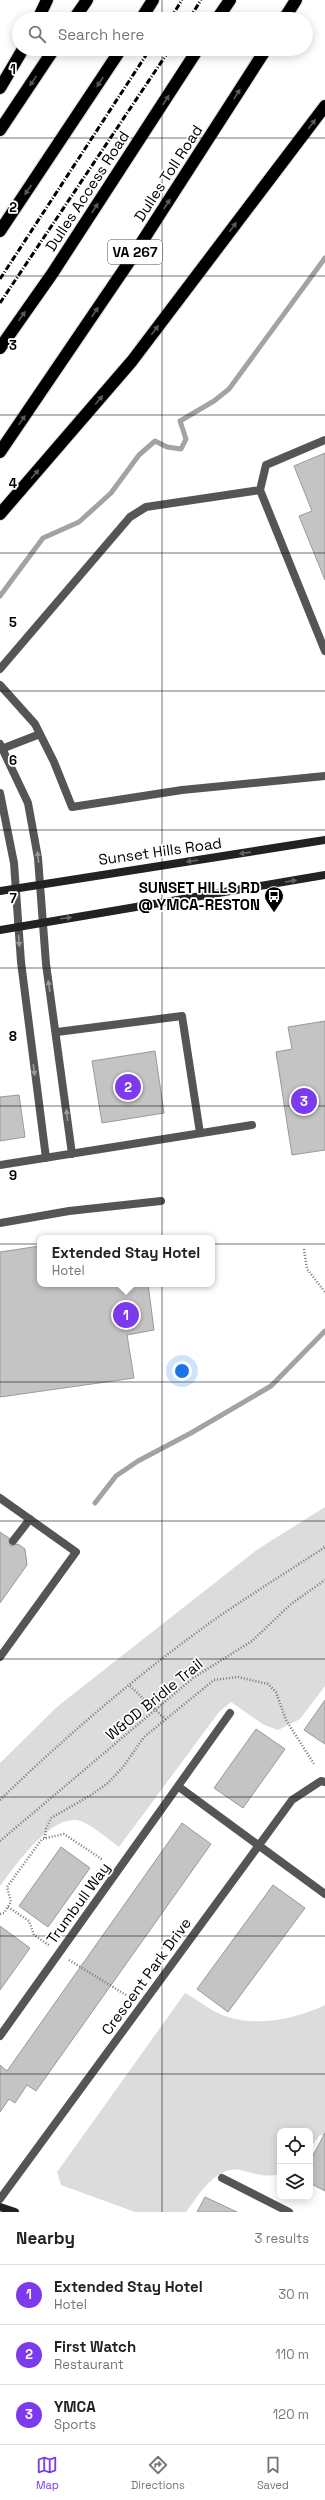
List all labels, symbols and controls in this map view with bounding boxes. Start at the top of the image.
search box [12,12,313,56]
icon: search [26,23,48,45]
text: Search here [58,25,144,44]
text: 1 [10,61,16,78]
one-way arrow [29,76,37,87]
one-way arrow [96,76,104,87]
one-way arrow [233,89,241,100]
one-way arrow [162,94,169,105]
one-way arrow [308,118,316,129]
street label: Dulles Toll Road [130,121,206,225]
street label: Dulles Access Road [41,127,133,255]
one-way arrow [24,185,32,195]
text: 2 [9,199,17,216]
one-way arrow [163,199,171,209]
one-way arrow [91,203,98,214]
one-way arrow [229,222,237,233]
road number: VA 267 [108,240,162,264]
one-way arrow [91,307,99,318]
one-way arrow [18,311,26,322]
one-way arrow [151,324,160,335]
text: 3 [9,337,17,354]
one-way arrow [95,394,104,405]
one-way arrow [18,415,26,425]
one-way arrow [30,469,39,478]
text: 4 [9,475,17,492]
text: 5 [9,614,17,631]
text: 6 [9,752,17,769]
street label: Sunset Hills Road [97,833,223,869]
one-way arrow [239,850,251,856]
one-way arrow [35,851,41,863]
one-way arrow [185,858,198,864]
place label: SUNSET HILLS RD @ YMCA-RESTON [138,878,260,914]
one-way arrow [285,878,297,884]
bus stop icon: SUNSET HILLS RD @ YMCA-RESTON [263,885,285,913]
text: 7 [9,890,17,907]
one-way arrow [60,915,72,921]
one-way arrow [16,935,23,947]
one-way arrow [46,980,52,993]
text: 8 [9,1028,17,1045]
one-way arrow [31,1064,37,1076]
pin: 2 [115,1072,141,1102]
pin: 3 [291,1086,317,1116]
one-way arrow [64,1109,70,1121]
text: 9 [9,1167,17,1184]
popup [37,1235,215,1287]
text: Extended Stay Hotel [52,1243,200,1262]
text: Hotel [52,1262,85,1279]
pin: 1 [113,1300,139,1330]
your location [172,1361,192,1381]
street label: W&OD Bridle Trail [102,1654,206,1744]
street label: Trumbull Way [42,1859,114,1947]
street label: Crescent Park Drive [97,1914,195,2038]
map controls [277,2128,313,2200]
button: locate [277,2128,313,2164]
button: layers [277,2164,313,2200]
text: Nearby [16,2227,75,2249]
text: 3 results [255,2230,309,2247]
text: Extended Stay Hotel [54,2277,203,2296]
text: 1 [26,2286,32,2303]
text: 30 m [278,2286,309,2303]
text: Hotel [54,2296,87,2313]
text: First Watch [54,2337,136,2356]
text: 2 [25,2346,33,2363]
text: 110 m [275,2346,309,2363]
text: Restaurant [54,2356,124,2373]
text: YMCA [54,2397,96,2416]
text: 3 [25,2406,33,2423]
text: 120 m [273,2406,309,2423]
text: Sports [54,2416,96,2433]
tab: Map [36,2454,59,2492]
tab: Directions [131,2454,185,2492]
tab: Saved [257,2454,289,2492]

